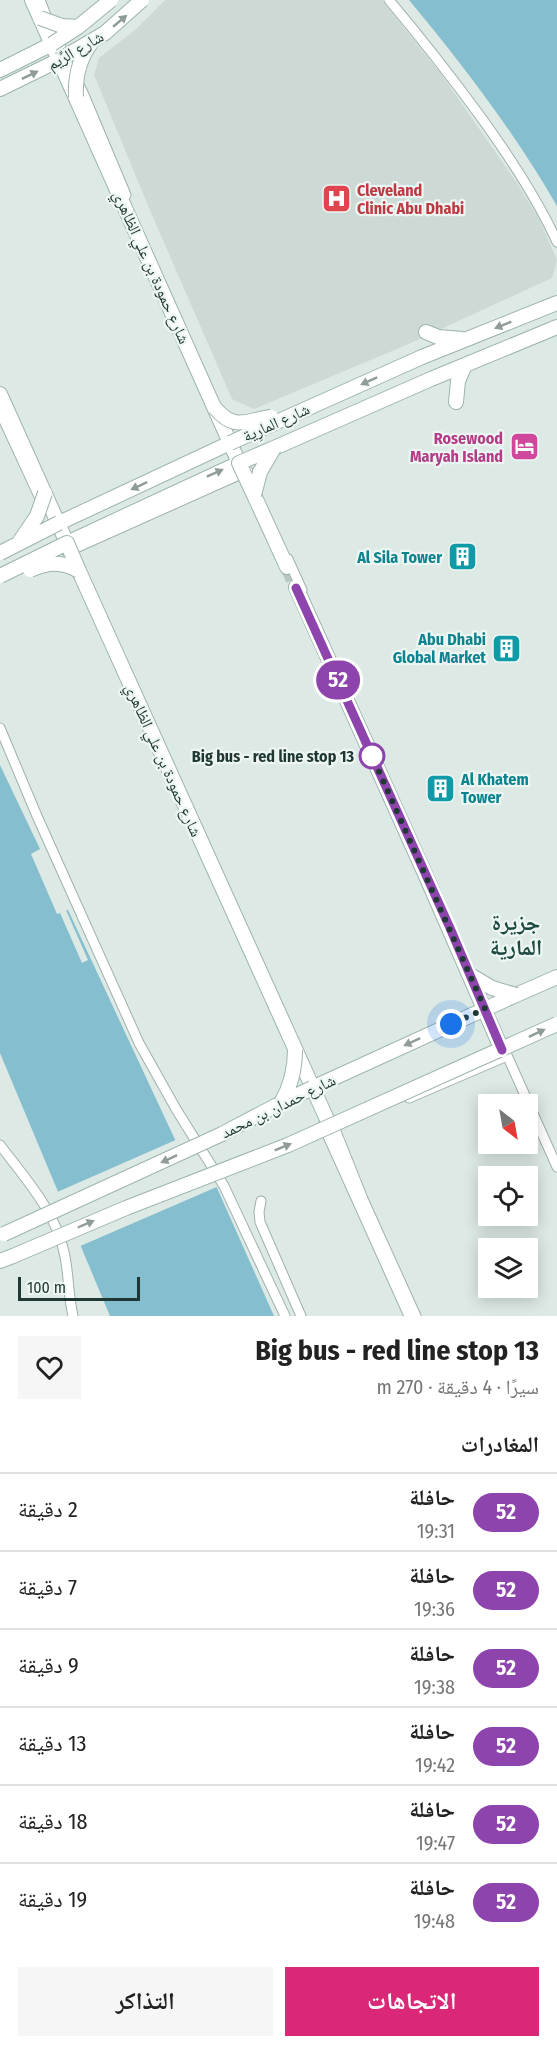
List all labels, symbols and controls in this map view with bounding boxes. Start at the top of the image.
one-way arrow [112,14,128,27]
street label: شارع الرِّيم [44,27,107,75]
one-way arrow [21,71,38,80]
place label: Cleveland Clinic Abu Dhabi [357,181,464,218]
hospital icon: Cleveland Clinic Abu Dhabi [320,183,352,215]
street label: شارع حمودة بن علي الظاهري [106,188,194,348]
one-way arrow [493,320,511,330]
one-way arrow [359,376,377,386]
street label: شارع المارِية [240,399,313,448]
place label: Rosewood Maryah Island [410,429,503,466]
hotel icon: Rosewood Maryah Island [508,431,540,463]
one-way arrow [207,469,224,478]
one-way arrow [130,482,147,491]
building icon: Al Sila Tower [447,541,479,573]
place label: Al Sila Tower [356,548,442,567]
place label: Abu Dhabi Global Market [393,630,486,667]
building icon: Abu Dhabi Global Market [491,632,523,664]
line badge: 52 [311,660,365,700]
text: 52 [328,667,348,693]
street label: شارع حمودة بن علي الظاهري [118,681,206,841]
marker: Big bus - red line stop 13 [359,743,385,769]
place label: Big bus - red line stop 13 [192,747,354,766]
place label: Al Khatem Tower [460,770,529,807]
building icon: Al Khatem Tower [424,772,456,804]
district label: جزيرة المارية [490,909,542,961]
your location [436,1009,466,1039]
one-way arrow [528,1029,545,1038]
one-way arrow [403,1037,421,1047]
street label: شارع حمدان بن محمد [218,1070,339,1143]
north arrow [478,1094,538,1154]
map controls [478,1094,538,1298]
one-way arrow [274,1142,292,1151]
one-way arrow [160,1154,177,1163]
button: locate [478,1166,538,1226]
one-way arrow [78,1220,95,1229]
button: layers [478,1238,538,1298]
scale bar [18,1274,140,1302]
text: 100 m [27,1278,66,1297]
text: Big bus - red line stop 13 [255,1334,539,1367]
button: heart [18,1336,81,1399]
text: سيرًا · 4 دقيقة · 270 m [376,1375,539,1399]
text: المغادرات [461,1431,539,1458]
text: حافلة [409,1484,455,1511]
text: 2 دقيقة [18,1496,78,1523]
text: 52 [496,1499,516,1525]
text: 19:31 [417,1519,455,1543]
text: حافلة [409,1562,455,1589]
text: 7 دقيقة [18,1574,77,1601]
text: 52 [496,1577,516,1603]
text: 19:36 [414,1597,455,1621]
text: حافلة [409,1640,455,1667]
text: 9 دقيقة [18,1652,79,1679]
text: 52 [496,1655,516,1681]
text: 19:38 [414,1675,455,1699]
text: حافلة [409,1718,455,1745]
text: 13 دقيقة [18,1730,86,1757]
text: 52 [496,1733,516,1759]
text: 19:42 [415,1753,455,1777]
text: حافلة [409,1796,455,1823]
text: 18 دقيقة [18,1808,88,1835]
text: 52 [496,1811,516,1837]
text: 19:47 [416,1831,455,1855]
text: حافلة [409,1874,455,1901]
text: 19 دقيقة [18,1886,87,1913]
text: 52 [496,1889,516,1915]
text: 19:48 [414,1909,455,1933]
button: التذاكر [18,1967,273,2036]
button: الاتجاهات [285,1967,539,2036]

